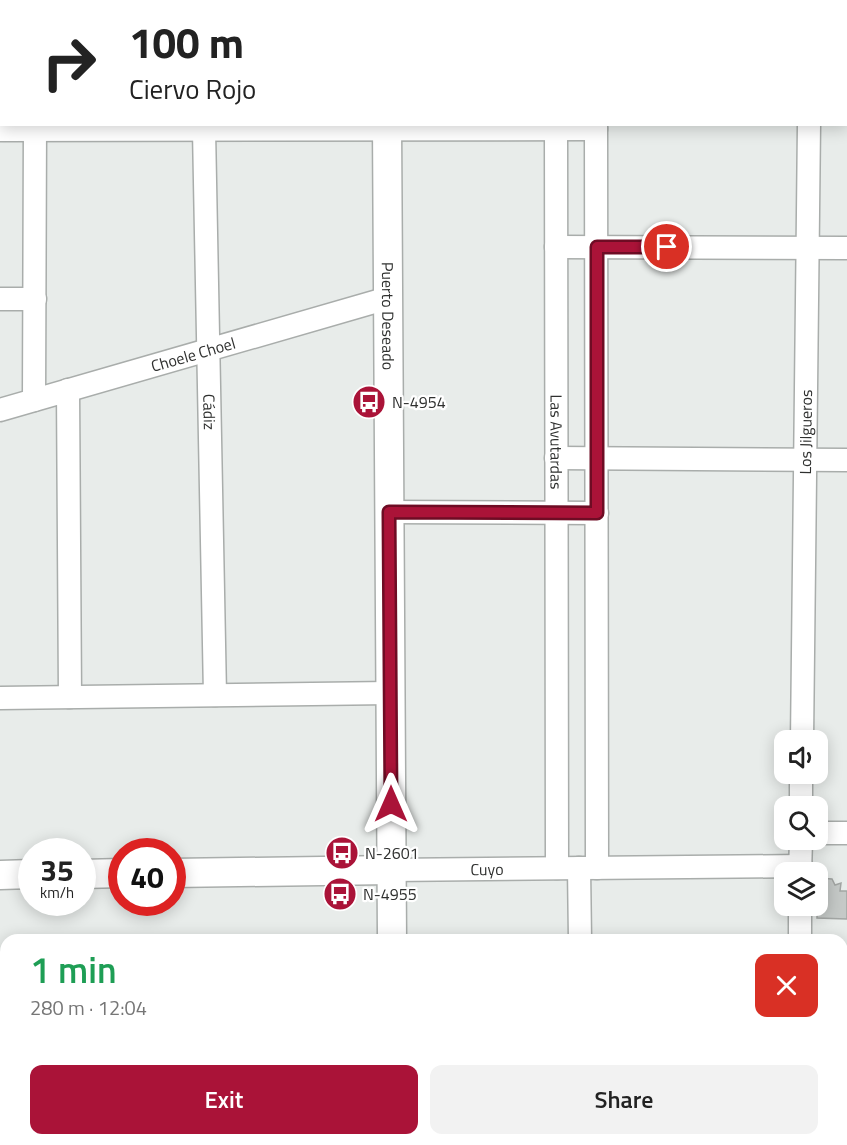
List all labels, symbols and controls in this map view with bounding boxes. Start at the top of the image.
text: 100 m [129,10,244,74]
icon: right [30,24,108,102]
text: Ciervo Rojo [129,68,256,109]
pin [641,221,692,272]
icon: arrive [650,230,683,263]
street label: Puerto Deseado [376,262,401,370]
street label: Choele Choel [148,331,238,378]
bus stop icon: N-4954 [351,384,387,420]
street label: Los Jilgueros [793,389,818,475]
place label: N-4954 [392,390,446,414]
street label: Cádiz [197,394,222,430]
street label: Las Avutardas [544,394,568,490]
map controls [774,730,828,916]
button: sound [774,730,828,784]
position arrow [359,772,423,836]
button: search [774,796,828,850]
bus stop icon: N-2601 [324,835,360,871]
speed limit sign: 40 [108,838,186,916]
place label: N-2601 [365,841,419,865]
text: 35 [40,847,74,893]
street label: Cuyo [470,857,504,881]
button: layers [774,862,828,916]
bus stop icon: N-4955 [322,876,358,912]
text: km/h [40,881,74,904]
place label: N-4955 [363,882,417,906]
text: 1 min [30,942,117,997]
button: close [755,954,818,1017]
text: 280 m · 12:04 [30,992,147,1023]
button: Exit [30,1065,418,1134]
button: Share [430,1065,818,1134]

